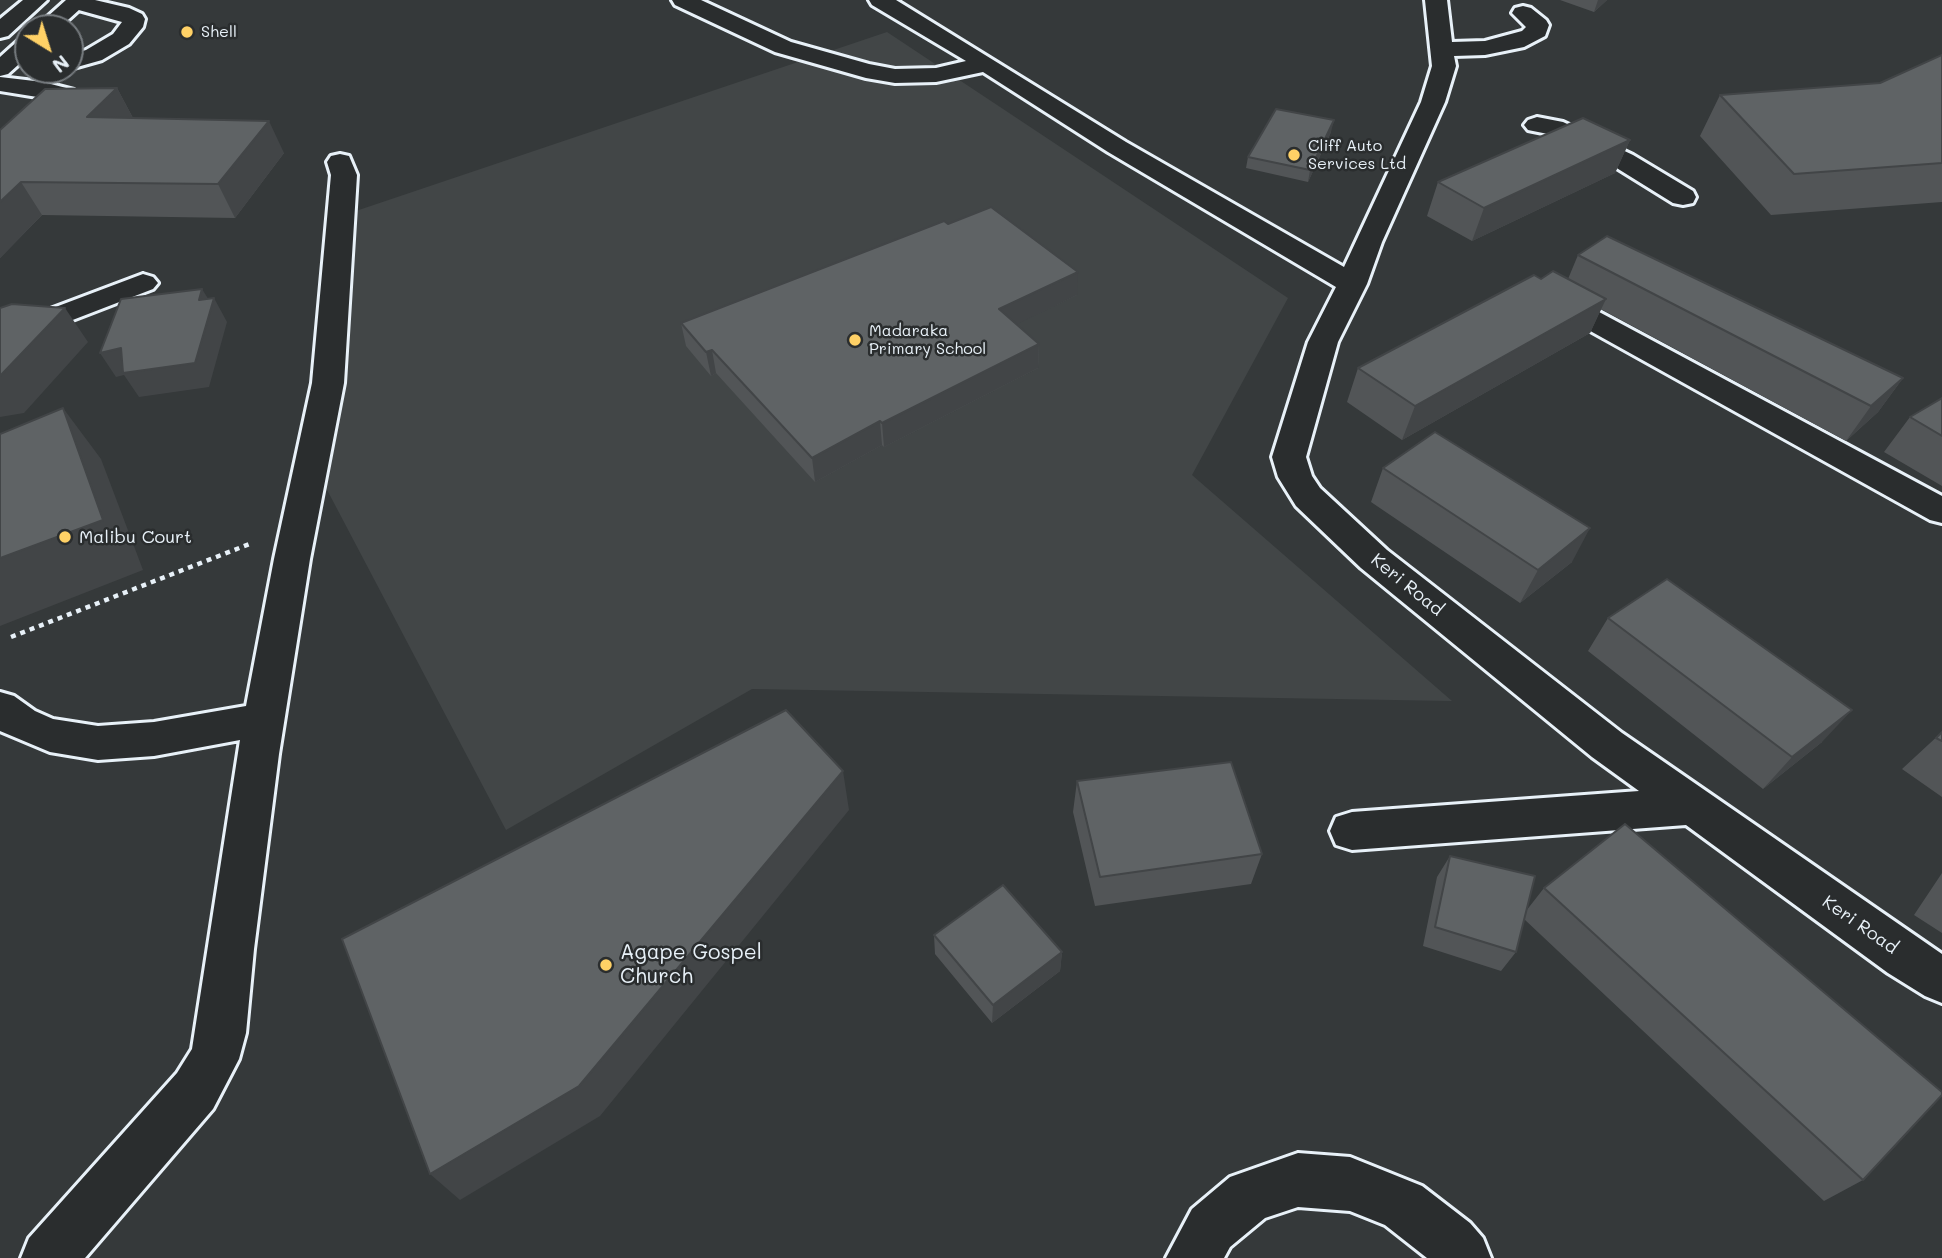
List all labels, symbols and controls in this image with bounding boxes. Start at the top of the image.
north arrow [14,14,84,84]
place label: Shell [201,22,237,42]
marker: Shell [179,24,195,40]
text: N [48,50,74,79]
place label: Cliff Auto Services Ltd [1308,136,1406,174]
marker: Cliff Auto Services Ltd [1286,147,1302,163]
place label: Madaraka Primary School [869,321,986,359]
marker: Madaraka Primary School [847,332,863,348]
place label: Malibu Court [79,526,192,548]
marker: Malibu Court [57,529,73,545]
street label: Keri Road [1366,549,1448,621]
street label: Keri Road [1818,891,1902,959]
place label: Agape Gospel Church [620,940,762,990]
marker: Agape Gospel Church [598,957,614,973]

